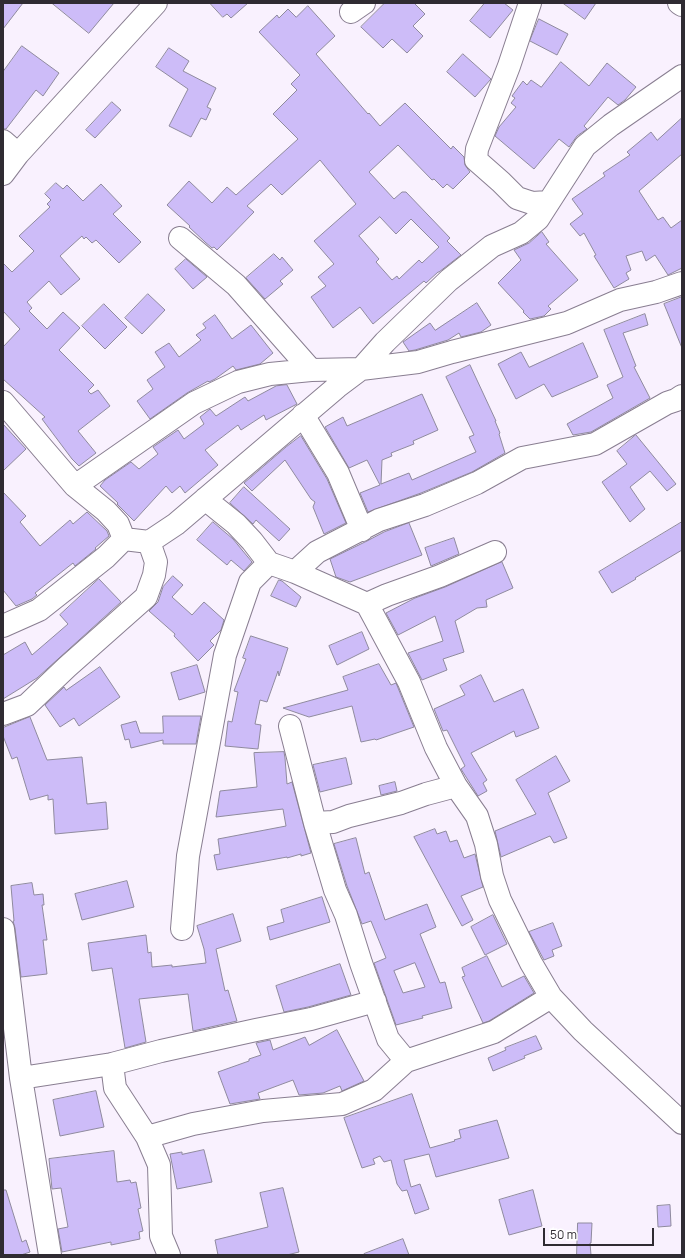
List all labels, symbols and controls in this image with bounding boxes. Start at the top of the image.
scale bar [545,1220,656,1246]
text: 50 m [550,1226,577,1243]

